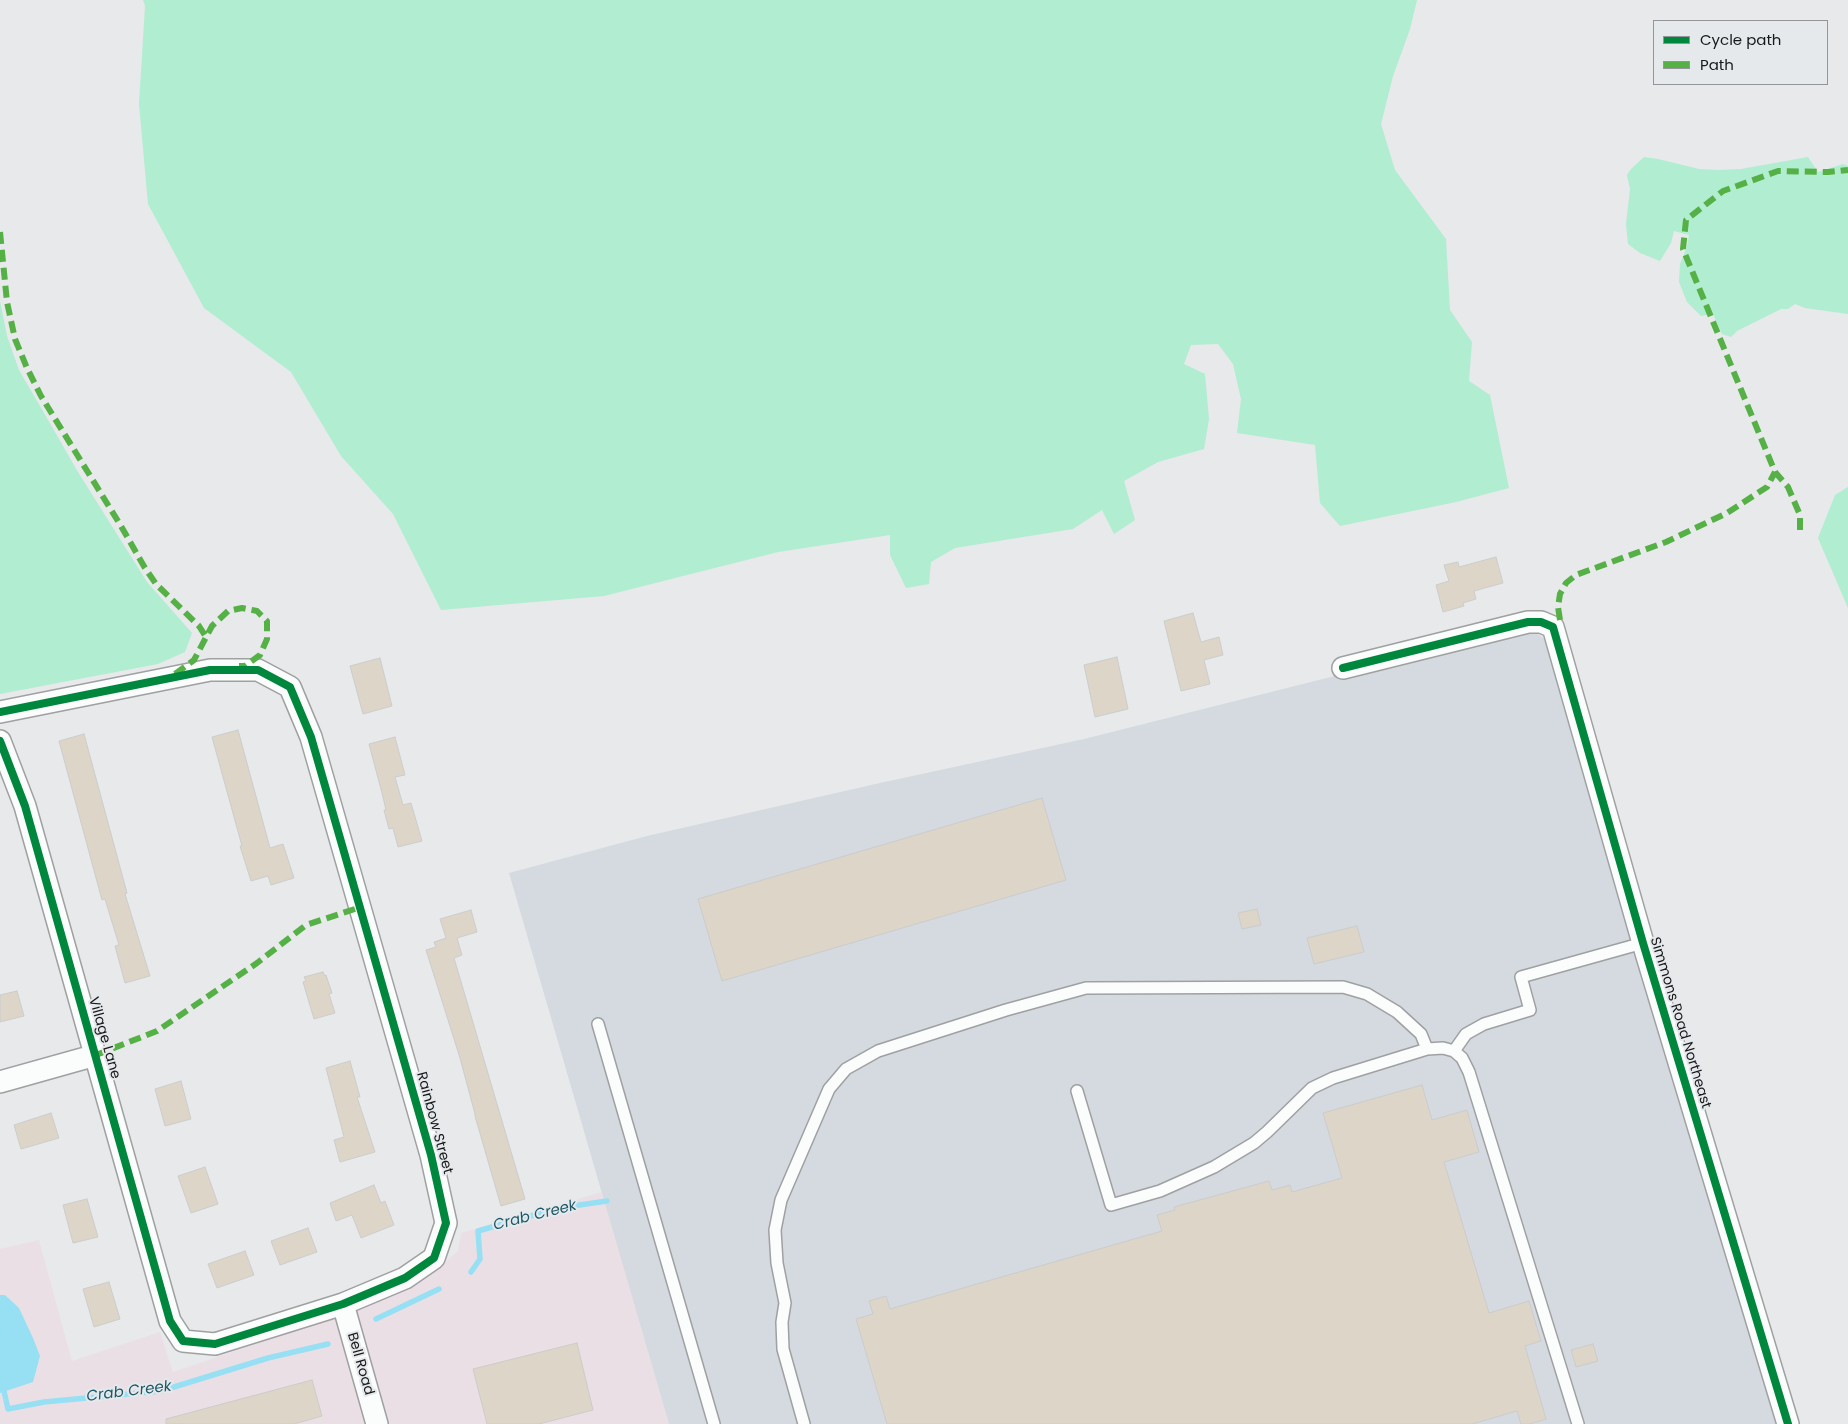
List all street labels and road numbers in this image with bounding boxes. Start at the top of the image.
street label: Simmons Road Northeast [1646,935,1714,1111]
street label: Village Lane [84,995,124,1081]
street label: Rainbow Street [412,1070,456,1176]
street label: Bell Road [343,1331,377,1397]

